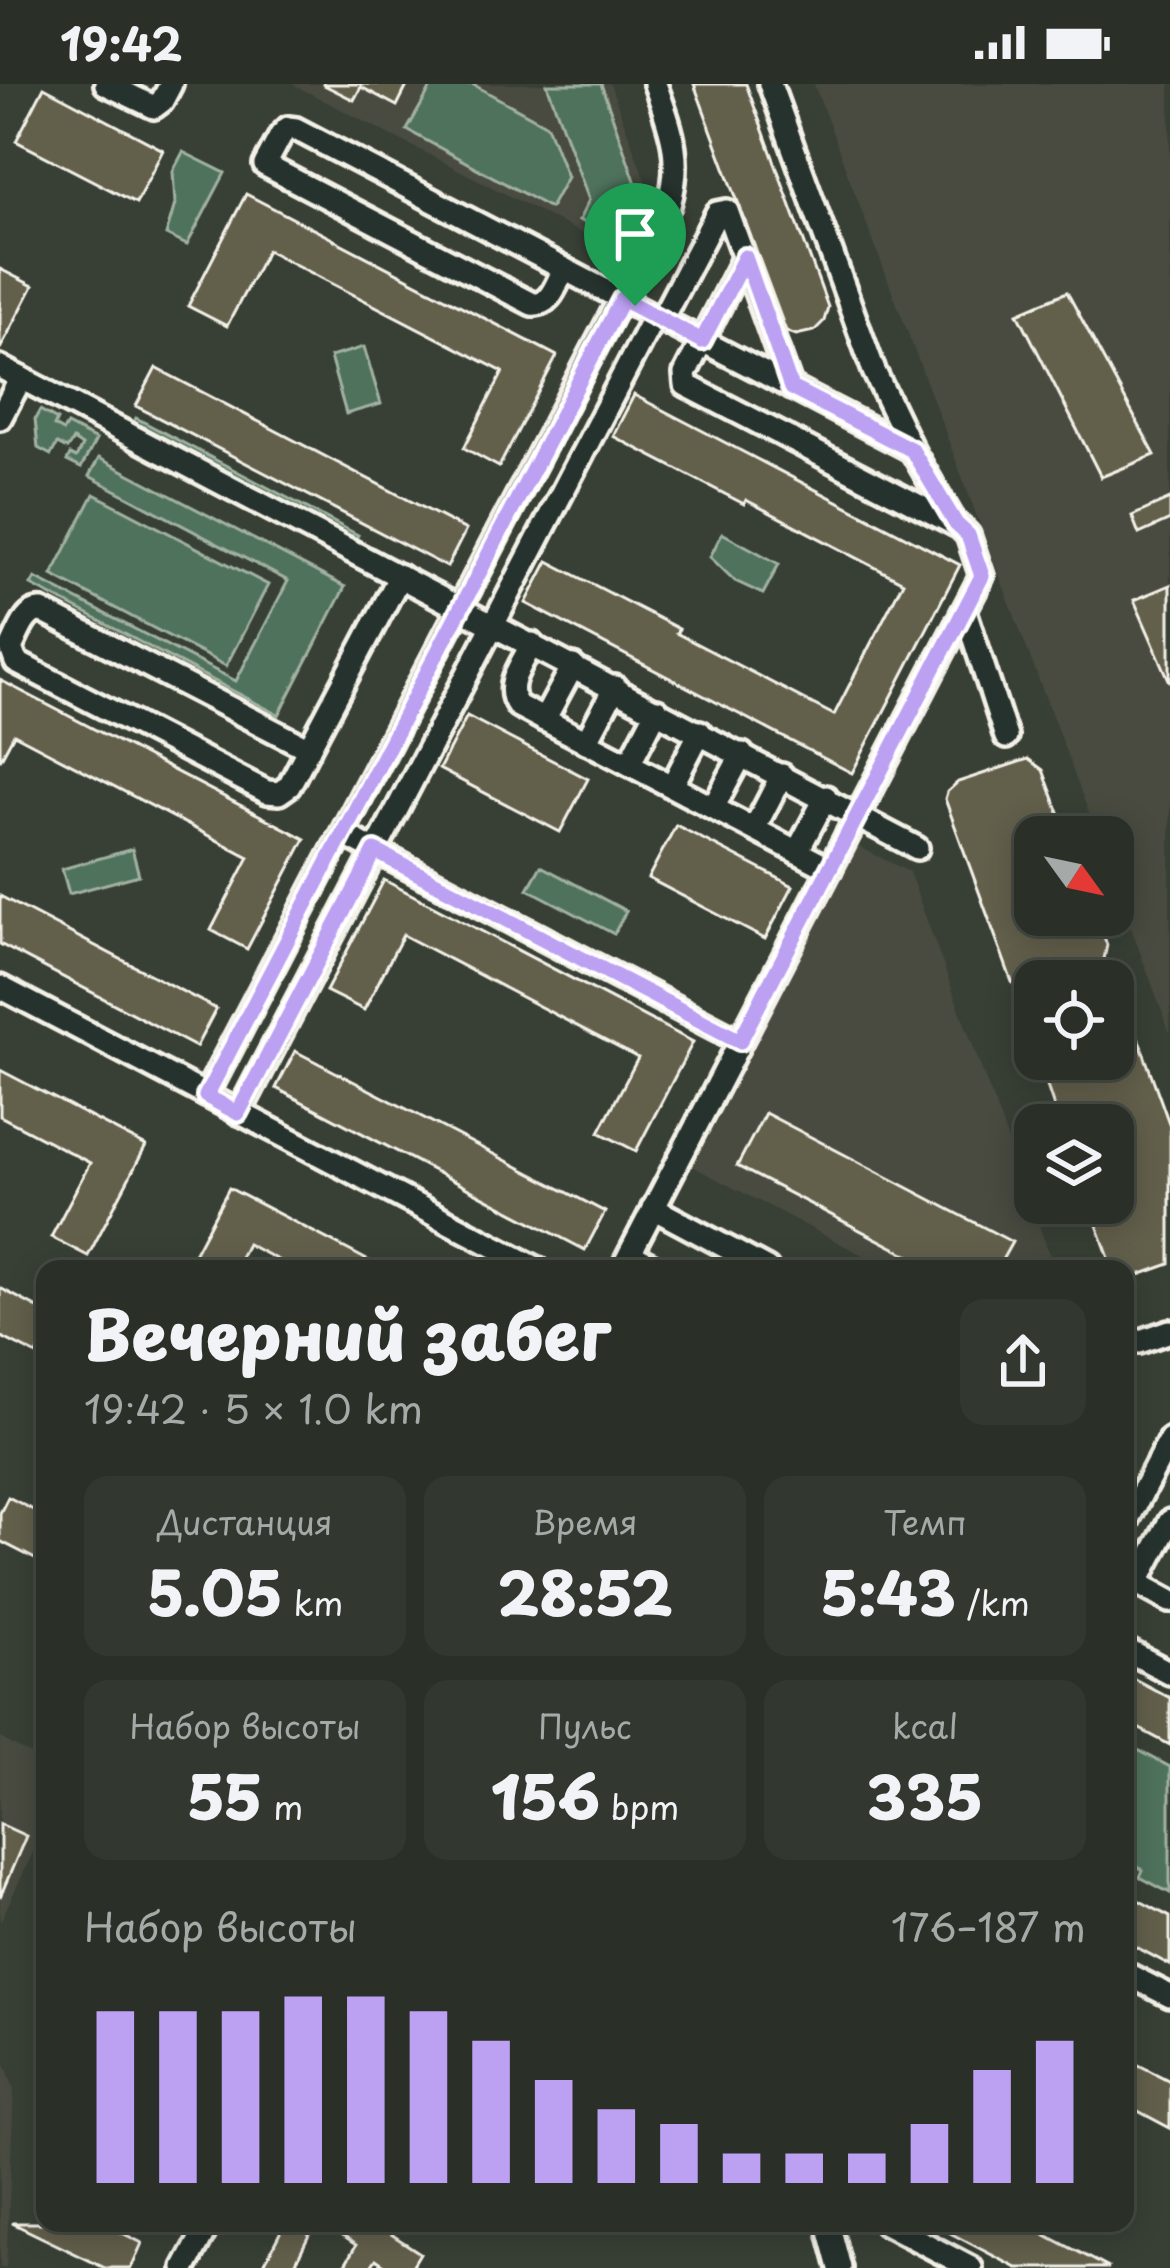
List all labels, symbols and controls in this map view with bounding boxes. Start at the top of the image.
text: 19:42 [60,8,183,76]
pin [584,183,686,306]
icon: arrive [602,201,668,267]
north arrow [1014,816,1134,936]
map controls [1014,816,1134,1224]
button: locate [1014,960,1134,1080]
button: layers [1014,1104,1134,1224]
text: Вечерний забег [84,1283,611,1382]
button: share [960,1299,1086,1425]
text: 19:42 · 5 × 1.0 km [84,1378,423,1437]
text: Дистанция [157,1496,333,1546]
text: Время [532,1496,638,1546]
text: Темп [883,1496,967,1546]
text: 5.05 [147,1546,283,1636]
text: 28:52 [497,1546,673,1636]
text: 5:43 [820,1546,956,1636]
text: km [283,1577,343,1627]
text: /km [956,1577,1030,1627]
text: Набор высоты [130,1700,361,1750]
text: Пульс [538,1700,632,1750]
text: kcal [892,1700,958,1750]
text: 55 [187,1750,263,1840]
text: 156 [491,1750,600,1840]
text: 335 [867,1750,983,1840]
text: m [263,1781,303,1831]
text: bpm [600,1781,679,1831]
text: Набор высоты [84,1896,357,1955]
text: 176–187 m [891,1896,1086,1955]

